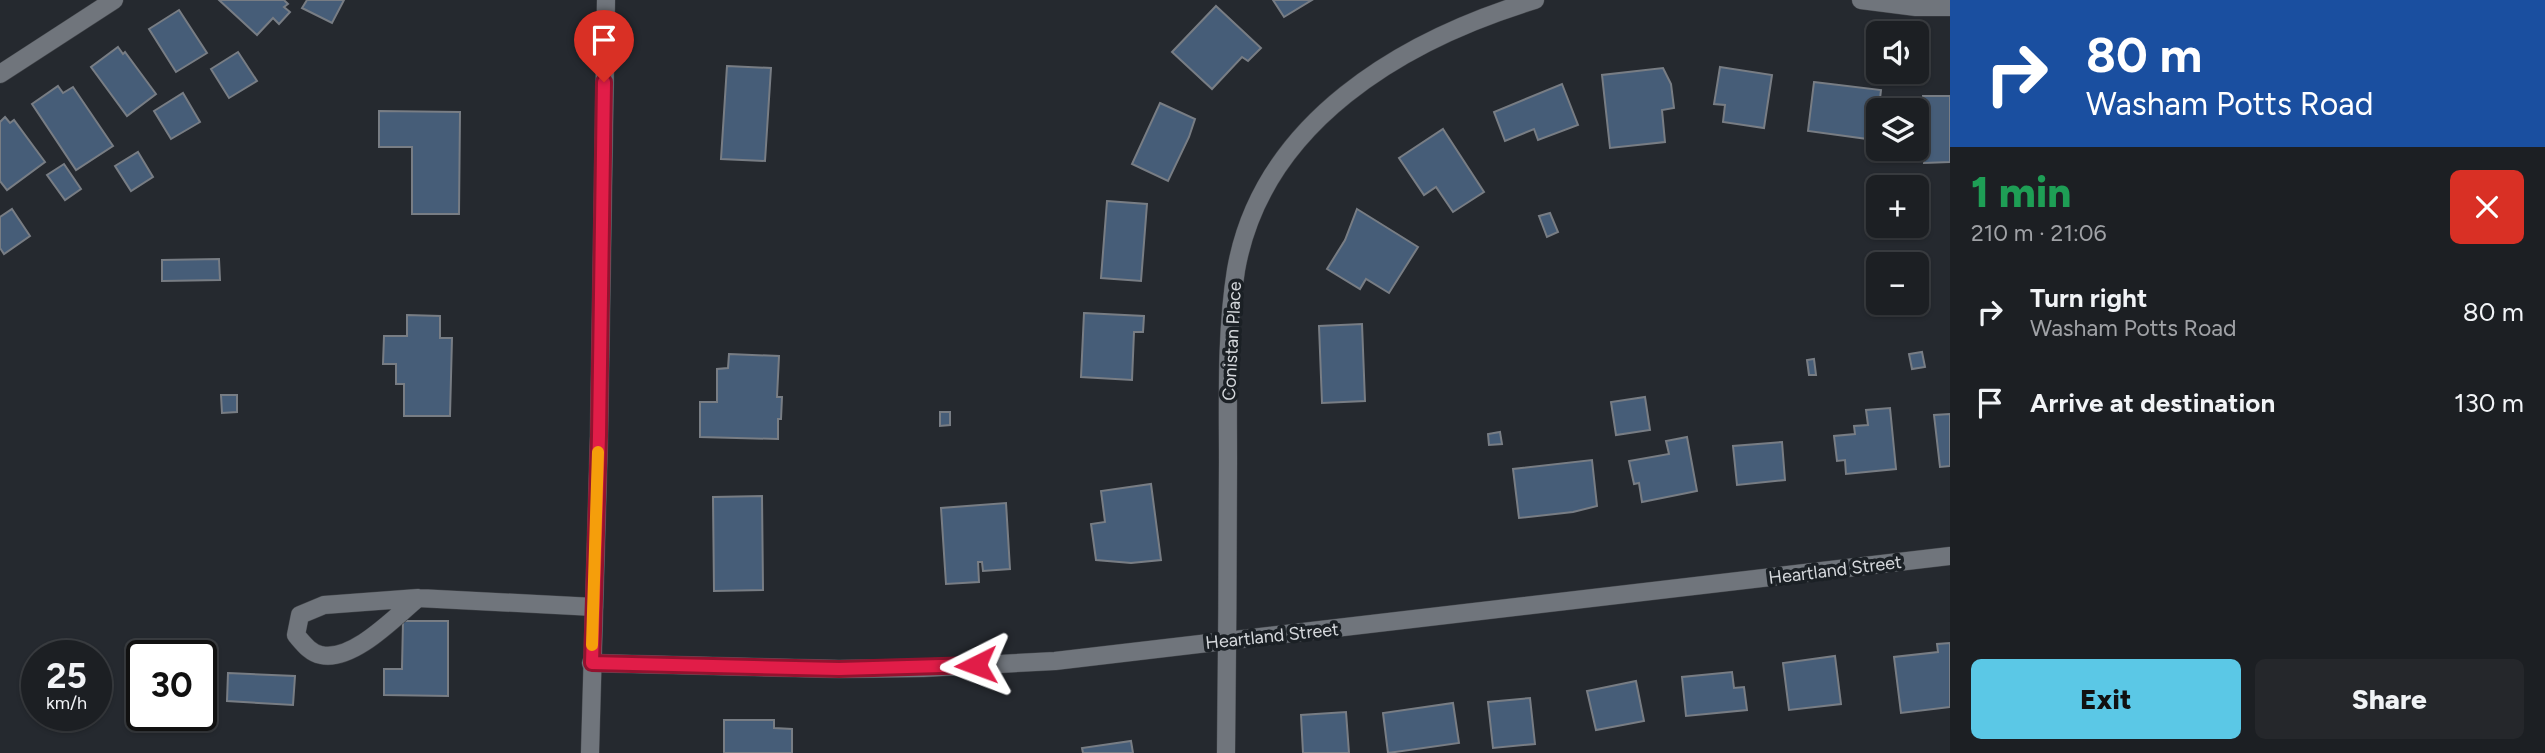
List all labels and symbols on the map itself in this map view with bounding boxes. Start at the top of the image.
pin [574,10,634,82]
street label: Conistan Place [1218,281,1246,401]
street label: Heartland Street [1767,551,1903,589]
street label: Heartland Street [1204,618,1340,654]
position arrow [939,628,1013,702]
speed limit sign: 30 [126,640,217,731]

